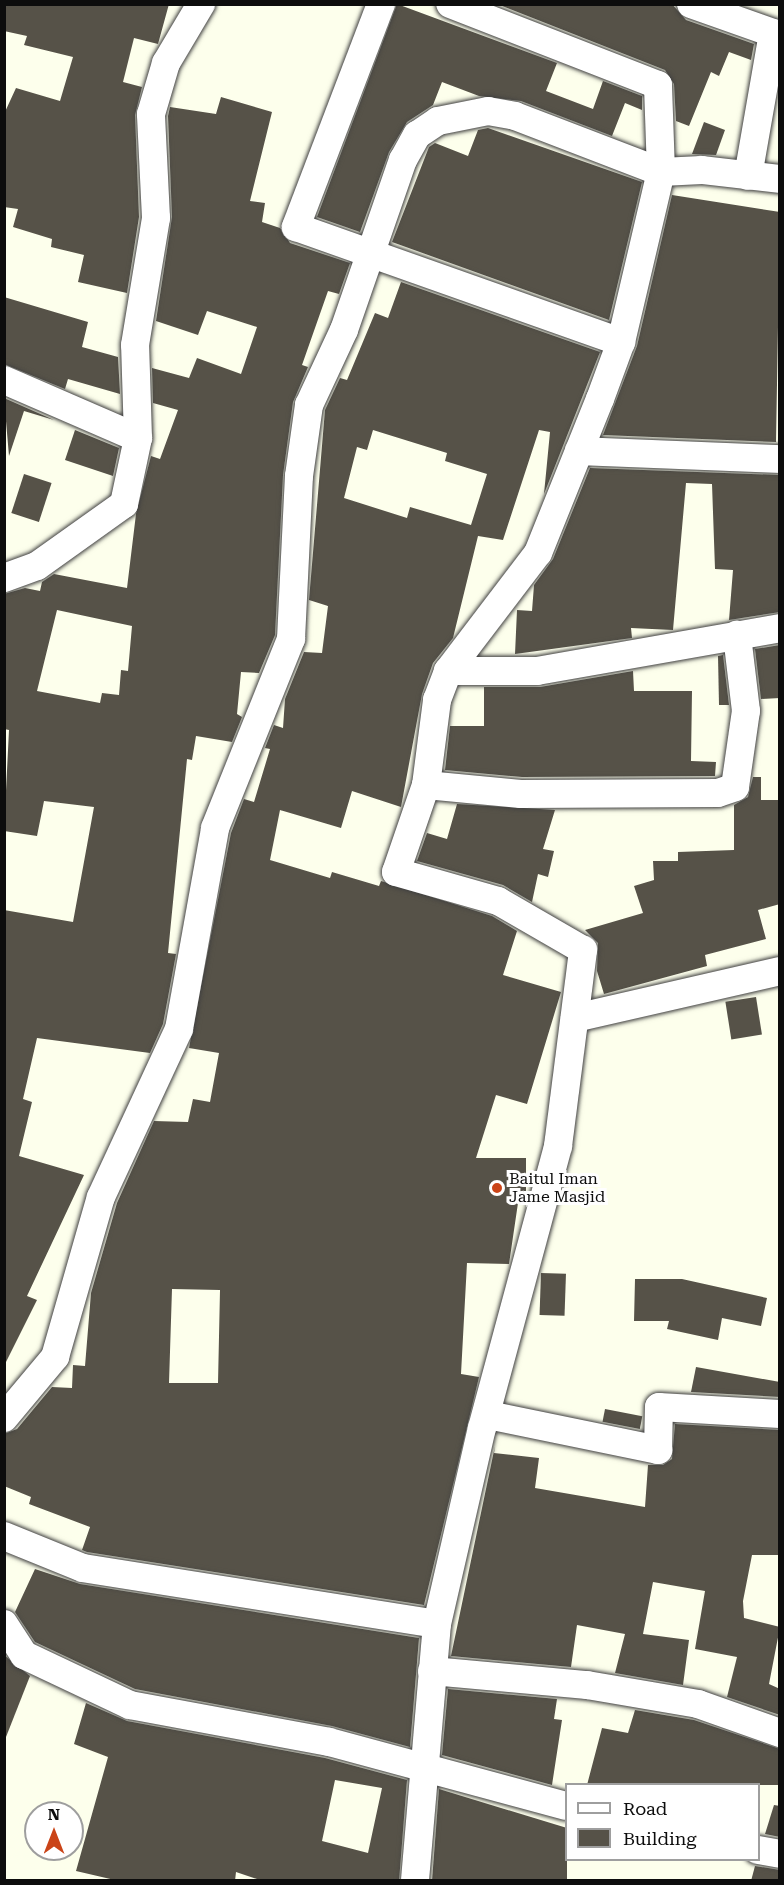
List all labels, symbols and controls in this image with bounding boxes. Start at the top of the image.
place label: Baitul Iman Jame Masjid [509,1169,605,1207]
marker: Baitul Iman Jame Masjid [490,1181,504,1195]
legend [565,1783,760,1861]
text: Road [623,1798,667,1819]
north arrow [24,1801,84,1861]
text: N [48,1805,60,1824]
text: Building [623,1828,697,1849]

